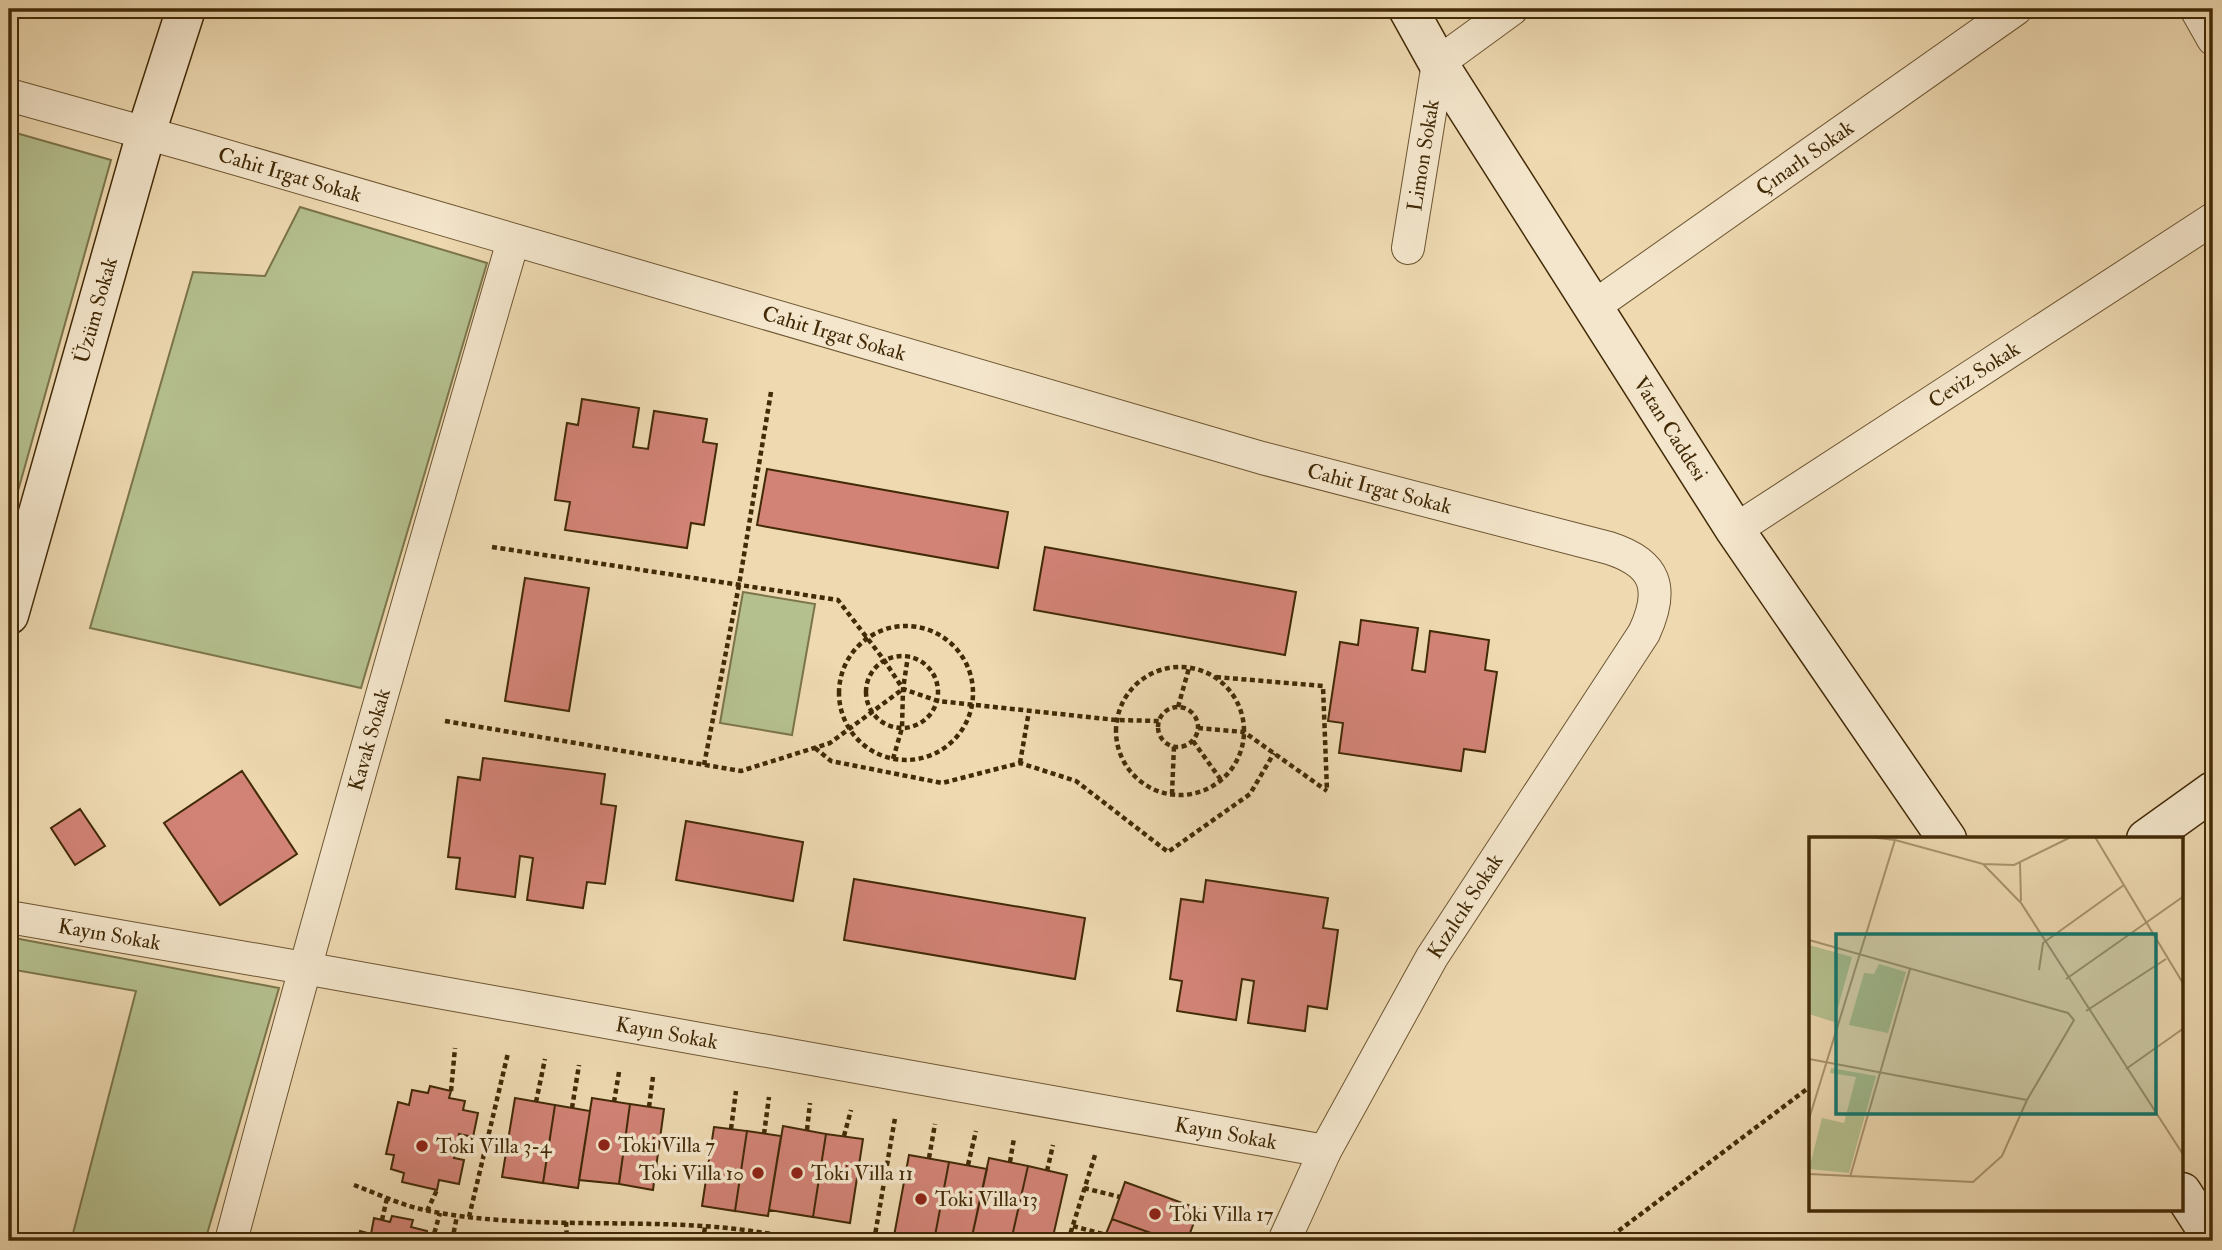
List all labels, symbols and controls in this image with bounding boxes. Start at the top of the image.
street label: Limon Sokak [1401,98,1446,213]
street label: Çınarlı Sokak [1751,114,1859,202]
street label: Cahit Irgat Sokak [215,141,365,209]
street label: Üzüm Sokak [68,254,124,366]
street label: Cahit Irgat Sokak [759,300,909,367]
street label: Ceviz Sokak [1923,335,2025,415]
street label: Vatan Caddesi [1627,372,1714,486]
street label: Cahit Irgat Sokak [1304,457,1455,521]
street label: Kavak Sokak [342,685,397,794]
inset map [1809,837,2184,1212]
street label: Kızılcık Sokak [1421,849,1509,964]
street label: Kayın Sokak [56,913,163,957]
street label: Kayın Sokak [613,1011,720,1056]
street label: Kayın Sokak [1173,1111,1279,1156]
place label: Toki Villa 7 [618,1132,715,1159]
place label: Toki Villa 3-4 [436,1133,553,1160]
marker: Toki Villa 7 [596,1137,612,1153]
marker: Toki Villa 3-4 [414,1138,430,1154]
place label: Toki Villa 10 [639,1160,744,1187]
place label: Toki Villa 11 [811,1160,913,1187]
marker: Toki Villa 10 [750,1165,766,1181]
marker: Toki Villa 11 [789,1165,805,1181]
place label: Toki Villa 13 [935,1186,1038,1213]
marker: Toki Villa 13 [913,1191,929,1207]
place label: Toki Villa 17 [1169,1201,1274,1228]
marker: Toki Villa 17 [1147,1206,1163,1222]

